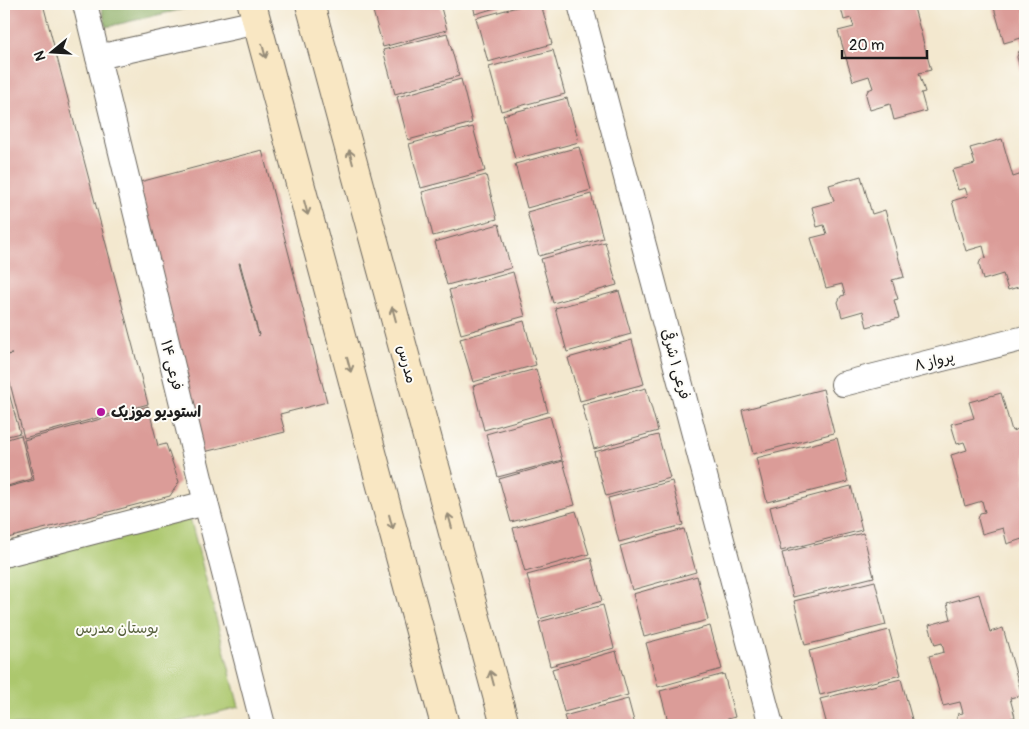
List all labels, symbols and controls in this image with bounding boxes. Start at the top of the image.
north arrow [28,28,78,78]
scale bar [842,28,926,60]
text: 20 m [849,36,884,55]
one-way arrow [260,42,270,58]
text: N [31,49,50,63]
one-way arrow [346,149,355,165]
one-way arrow [302,199,312,215]
one-way arrow [388,306,398,322]
street label: فرعی ۱ شرقی [657,326,696,402]
street label: فرعی ۱۴ [156,338,187,392]
street label: مدرس [392,343,421,385]
street label: پرواز ۸ [912,347,956,376]
one-way arrow [344,356,354,372]
place label: استودیو موزیک [111,403,201,422]
marker: استودیو موزیک [95,406,107,418]
one-way arrow [386,513,396,529]
one-way arrow [445,514,454,530]
park label: بوستان مدرس [75,619,159,638]
one-way arrow [487,671,496,687]

